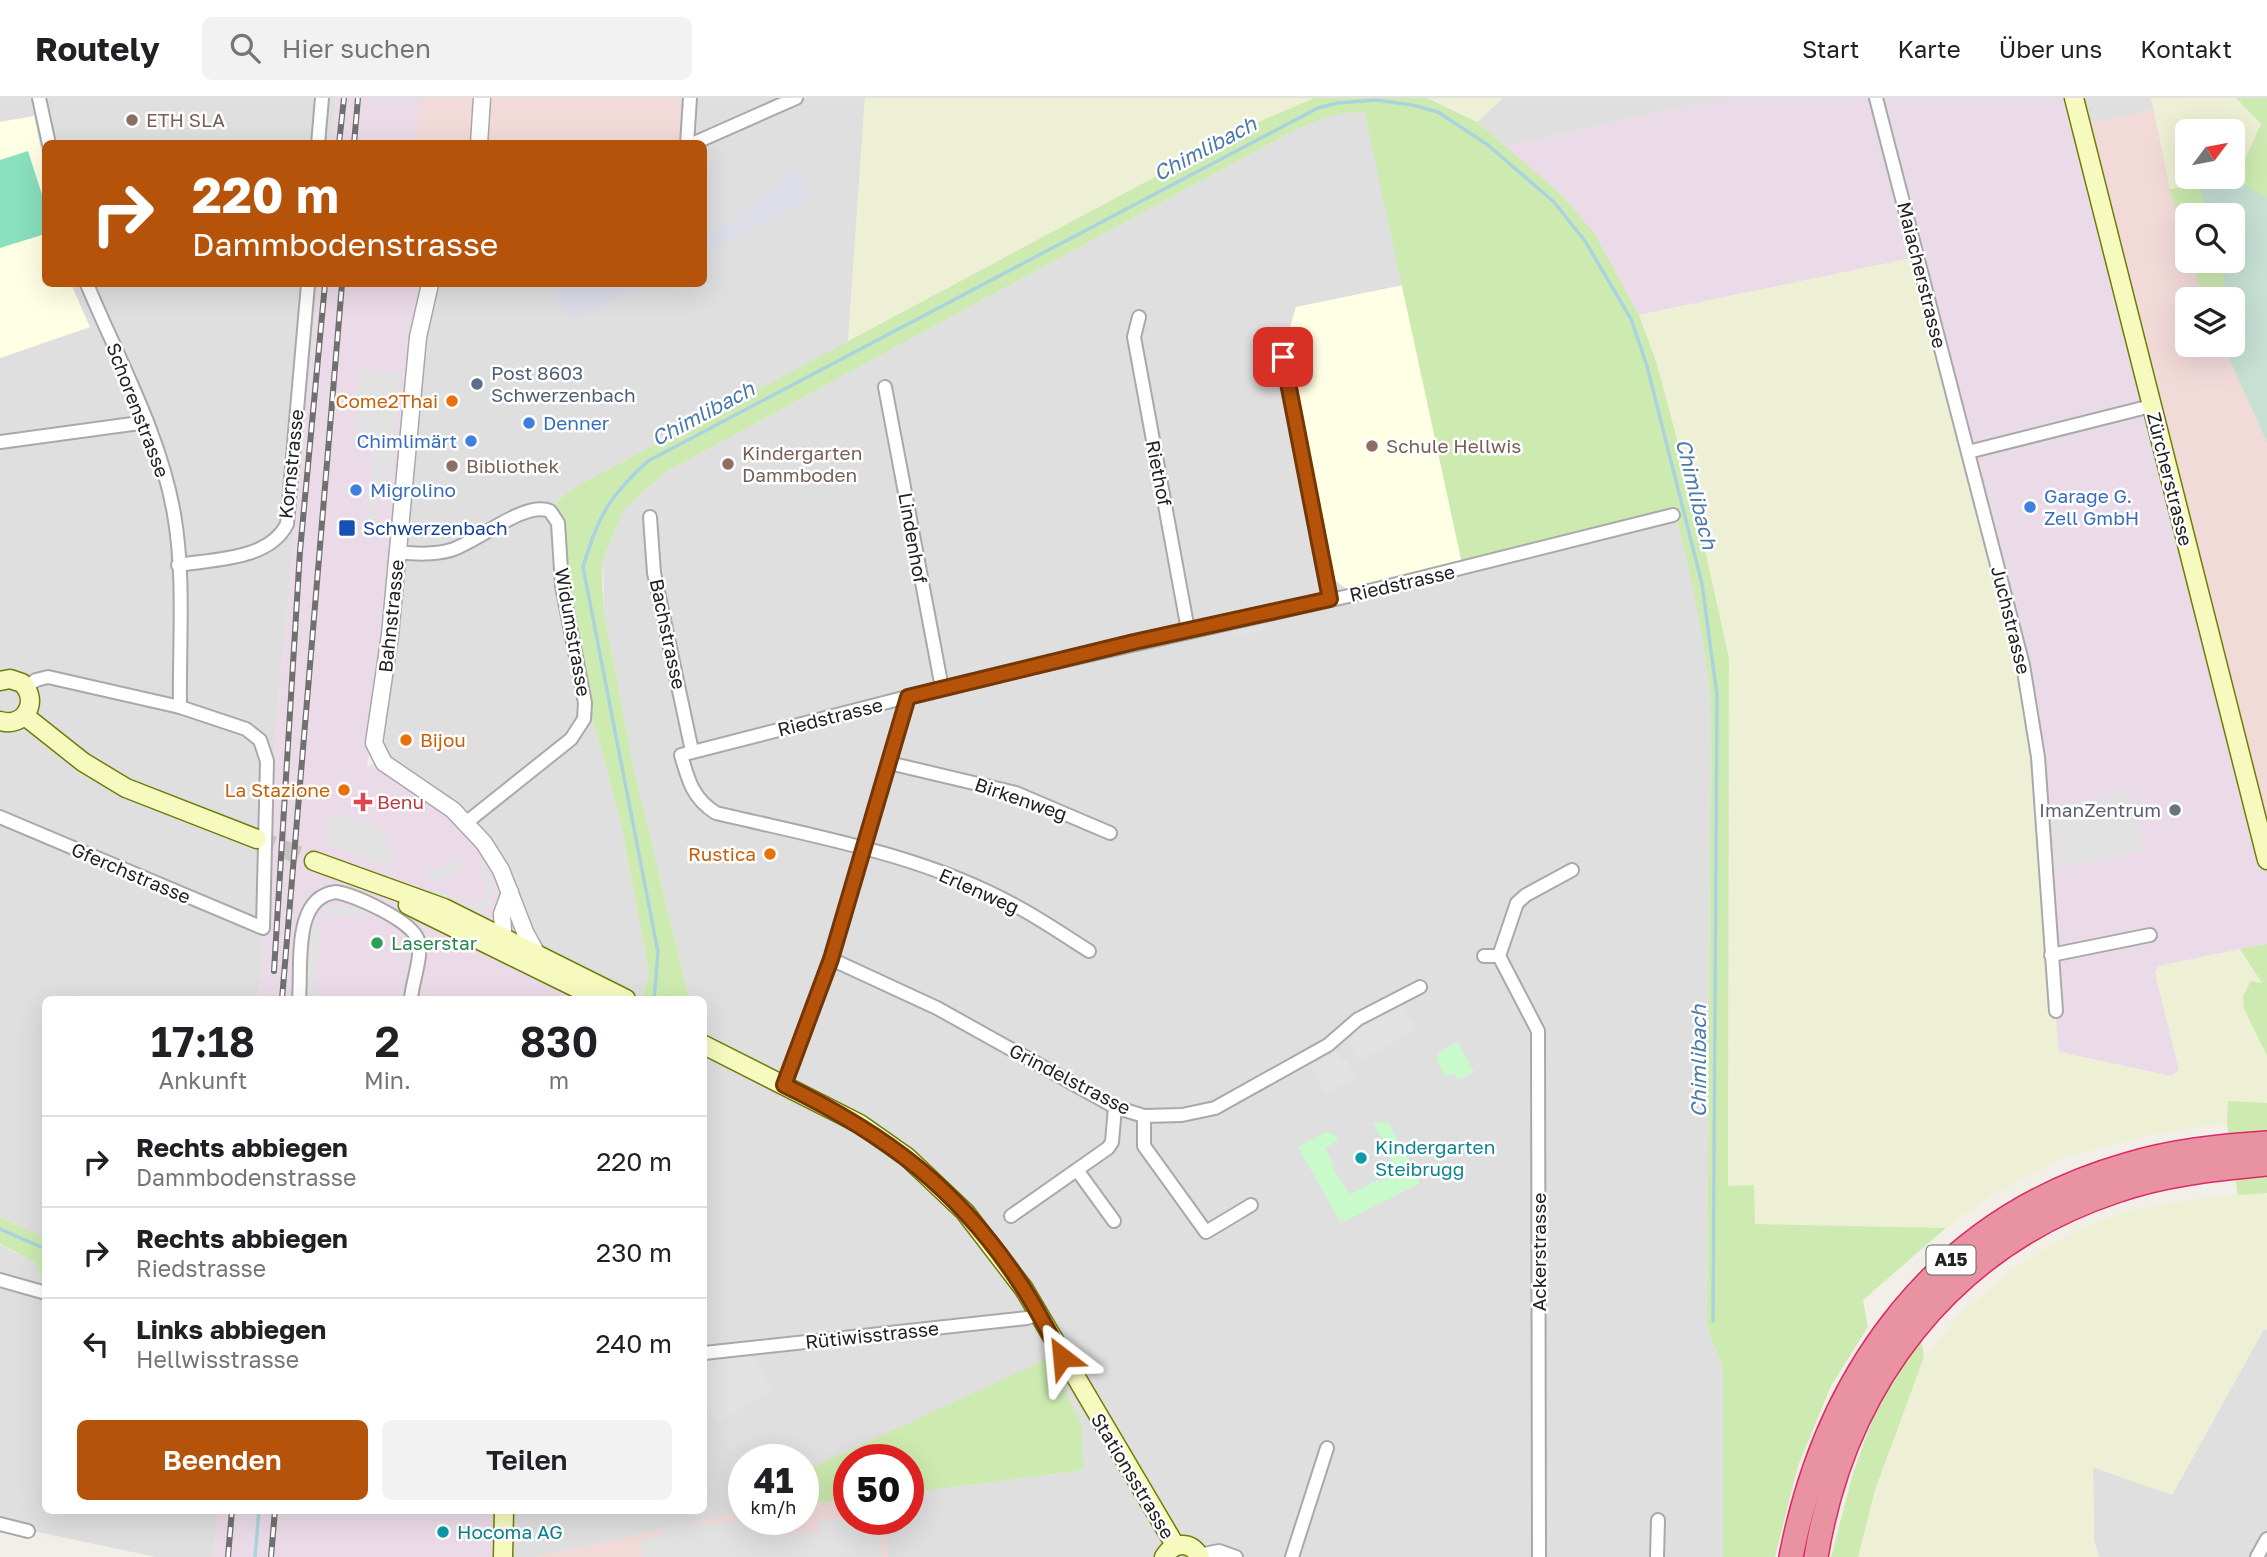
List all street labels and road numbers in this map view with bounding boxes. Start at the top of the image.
street label: Maiacherstrasse [1893,199,1952,351]
street label: Schorenstrasse [102,339,175,480]
street label: Kornstrasse [273,408,308,520]
street label: Zürcherstrasse [2143,410,2198,548]
street label: Riethof [1142,438,1177,508]
street label: Lindenhof [894,491,933,585]
street label: Bahnstrasse [373,558,408,674]
street label: Riedstrasse [1347,559,1457,606]
street label: Juchstrasse [1987,563,2036,676]
street label: Widumstrasse [551,566,596,698]
street label: Bachstrasse [646,577,691,691]
street label: Riedstrasse [775,692,885,741]
street label: Birkenweg [972,772,1070,825]
street label: Gferchstrasse [68,837,194,908]
street label: Erlenweg [936,863,1023,918]
street label: Grindelstrasse [1006,1038,1135,1119]
street label: Ackerstrasse [1527,1193,1550,1311]
road number: A15 [1926,1246,1976,1274]
street label: Rütiwisstrasse [804,1316,940,1353]
street label: Stationsstrasse [1087,1409,1180,1543]

